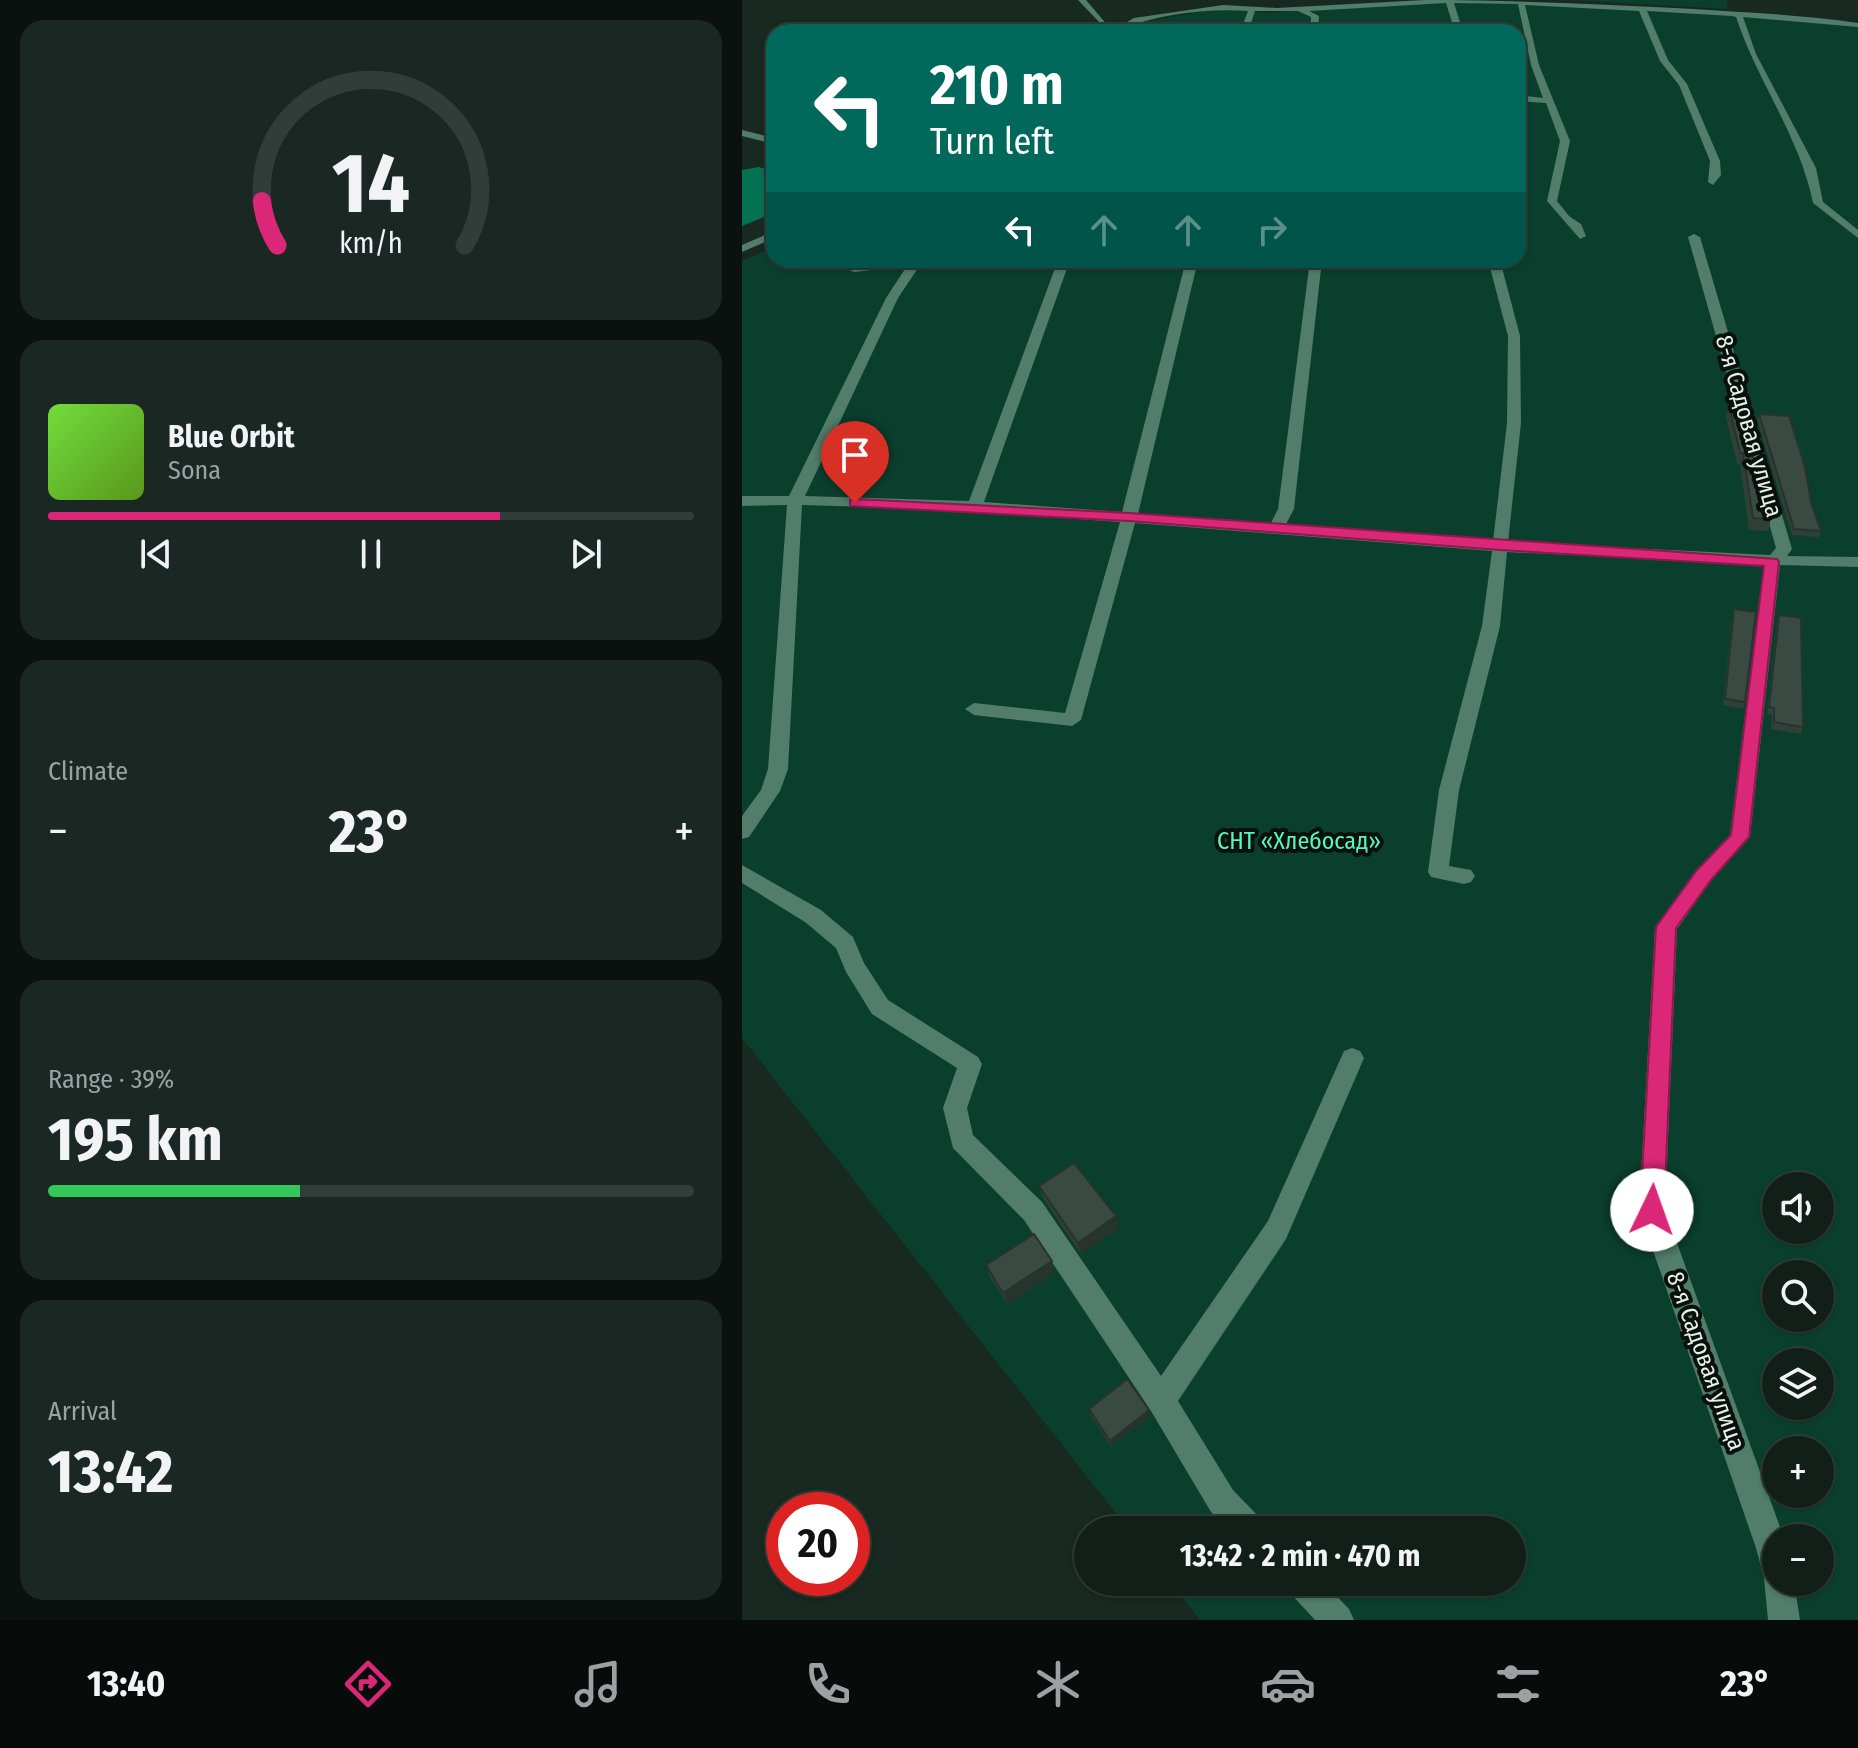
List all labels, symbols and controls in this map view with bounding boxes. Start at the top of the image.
text: 210 m [930,52,1064,119]
icon: left [798,56,902,160]
text: Turn left [930,120,1054,164]
text: 14 [332,134,410,234]
icon: left [998,208,1042,252]
icon: ahead [1082,208,1126,252]
icon: ahead [1166,208,1210,252]
icon: right [1250,208,1294,252]
text: km/h [339,226,403,261]
street label: 8-я Садовая улица [1710,332,1788,520]
text: Blue Orbit [168,419,294,455]
pin [821,421,889,503]
icon: arrive [833,433,877,477]
text: Sona [168,455,221,486]
icon: previous [134,532,178,576]
icon: pause [349,532,393,576]
icon: next [564,532,608,576]
text: Climate [48,756,128,787]
text: 23° [329,796,413,868]
text: − [48,805,68,858]
text: + [674,805,694,858]
park label: СНТ «Хлебосад» [1217,827,1381,855]
text: Range · 39% [48,1064,174,1095]
text: 195 km [48,1104,223,1176]
position arrow [1610,1168,1694,1252]
map controls [1762,1172,1834,1596]
button: sound [1762,1172,1834,1244]
button: search [1762,1260,1834,1332]
street label: 8-я Садовая улица [1661,1268,1751,1454]
button: layers [1762,1348,1834,1420]
text: Arrival [48,1396,117,1427]
text: 13:42 [48,1436,173,1508]
button: + [1762,1436,1834,1508]
speed limit sign: 20 [766,1492,870,1596]
button: − [1762,1524,1834,1596]
text: 13:42 · 2 min · 470 m [1180,1538,1420,1574]
icon: directions [340,1656,396,1712]
icon: music [570,1656,626,1712]
icon: phone [800,1656,856,1712]
icon: climate [1030,1656,1086,1712]
icon: car [1260,1656,1316,1712]
icon: filters [1490,1656,1546,1712]
text: 13:40 [87,1662,166,1706]
text: 23° [1720,1662,1771,1706]

